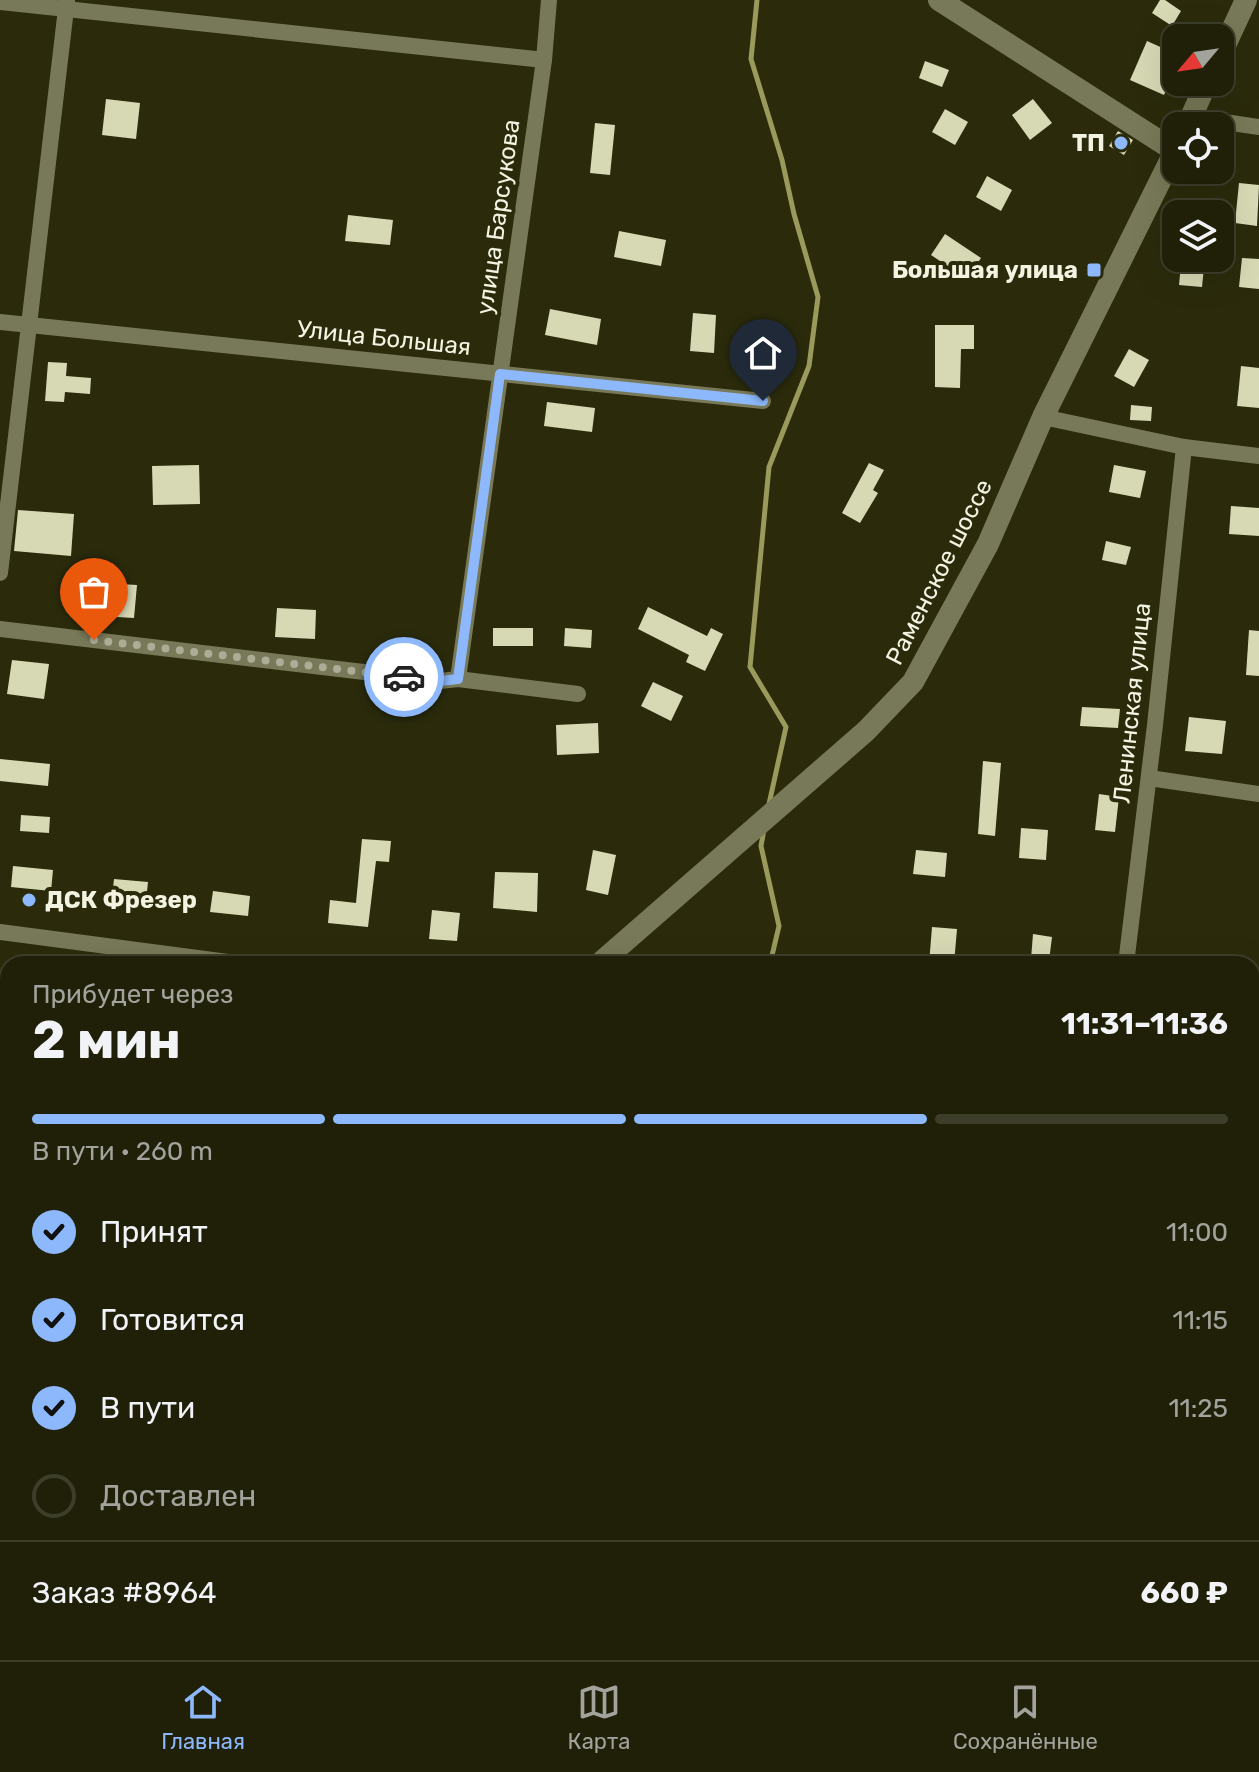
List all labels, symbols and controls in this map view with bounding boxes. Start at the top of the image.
north arrow [1162,24,1234,96]
map controls [1162,24,1234,272]
button: locate [1162,112,1234,184]
street label: улица Барсукова [470,118,526,316]
place label: ТП [1072,129,1105,157]
marker: ТП [1112,134,1130,152]
button: layers [1162,200,1234,272]
place label: Большая улица [892,256,1078,284]
marker: Большая улица [1085,261,1103,279]
street label: Улица Большая [296,315,472,361]
pin [729,319,797,401]
icon: home [741,331,785,375]
street label: Раменское шоссе [880,475,998,669]
pin [60,558,128,640]
icon: bag [72,570,116,614]
street label: Ленинская улица [1108,601,1156,805]
courier [364,637,444,717]
icon: car [382,655,426,699]
place label: ДСК Фрезер [45,886,197,914]
marker: ДСК Фрезер [20,891,38,909]
text: Прибудет через [32,979,233,1010]
text: 11:31–11:36 [1061,1006,1228,1042]
text: 2 мин [32,1009,181,1071]
text: В пути · 260 m [32,1136,213,1167]
icon: check [32,1210,76,1254]
text: Принят [100,1214,208,1250]
text: 11:00 [1166,1217,1228,1248]
icon: check [32,1298,76,1342]
text: Готовится [100,1302,245,1338]
text: 11:15 [1173,1305,1228,1336]
icon: check [32,1386,76,1430]
text: В пути [100,1390,195,1426]
text: 11:25 [1168,1393,1228,1424]
text: Доставлен [100,1478,256,1514]
text: Заказ #8964 [32,1575,217,1611]
text: 660 ₽ [1141,1575,1228,1611]
tab: Главная [161,1680,245,1755]
tab: Карта [568,1680,630,1755]
tab: Сохранённые [953,1680,1098,1755]

